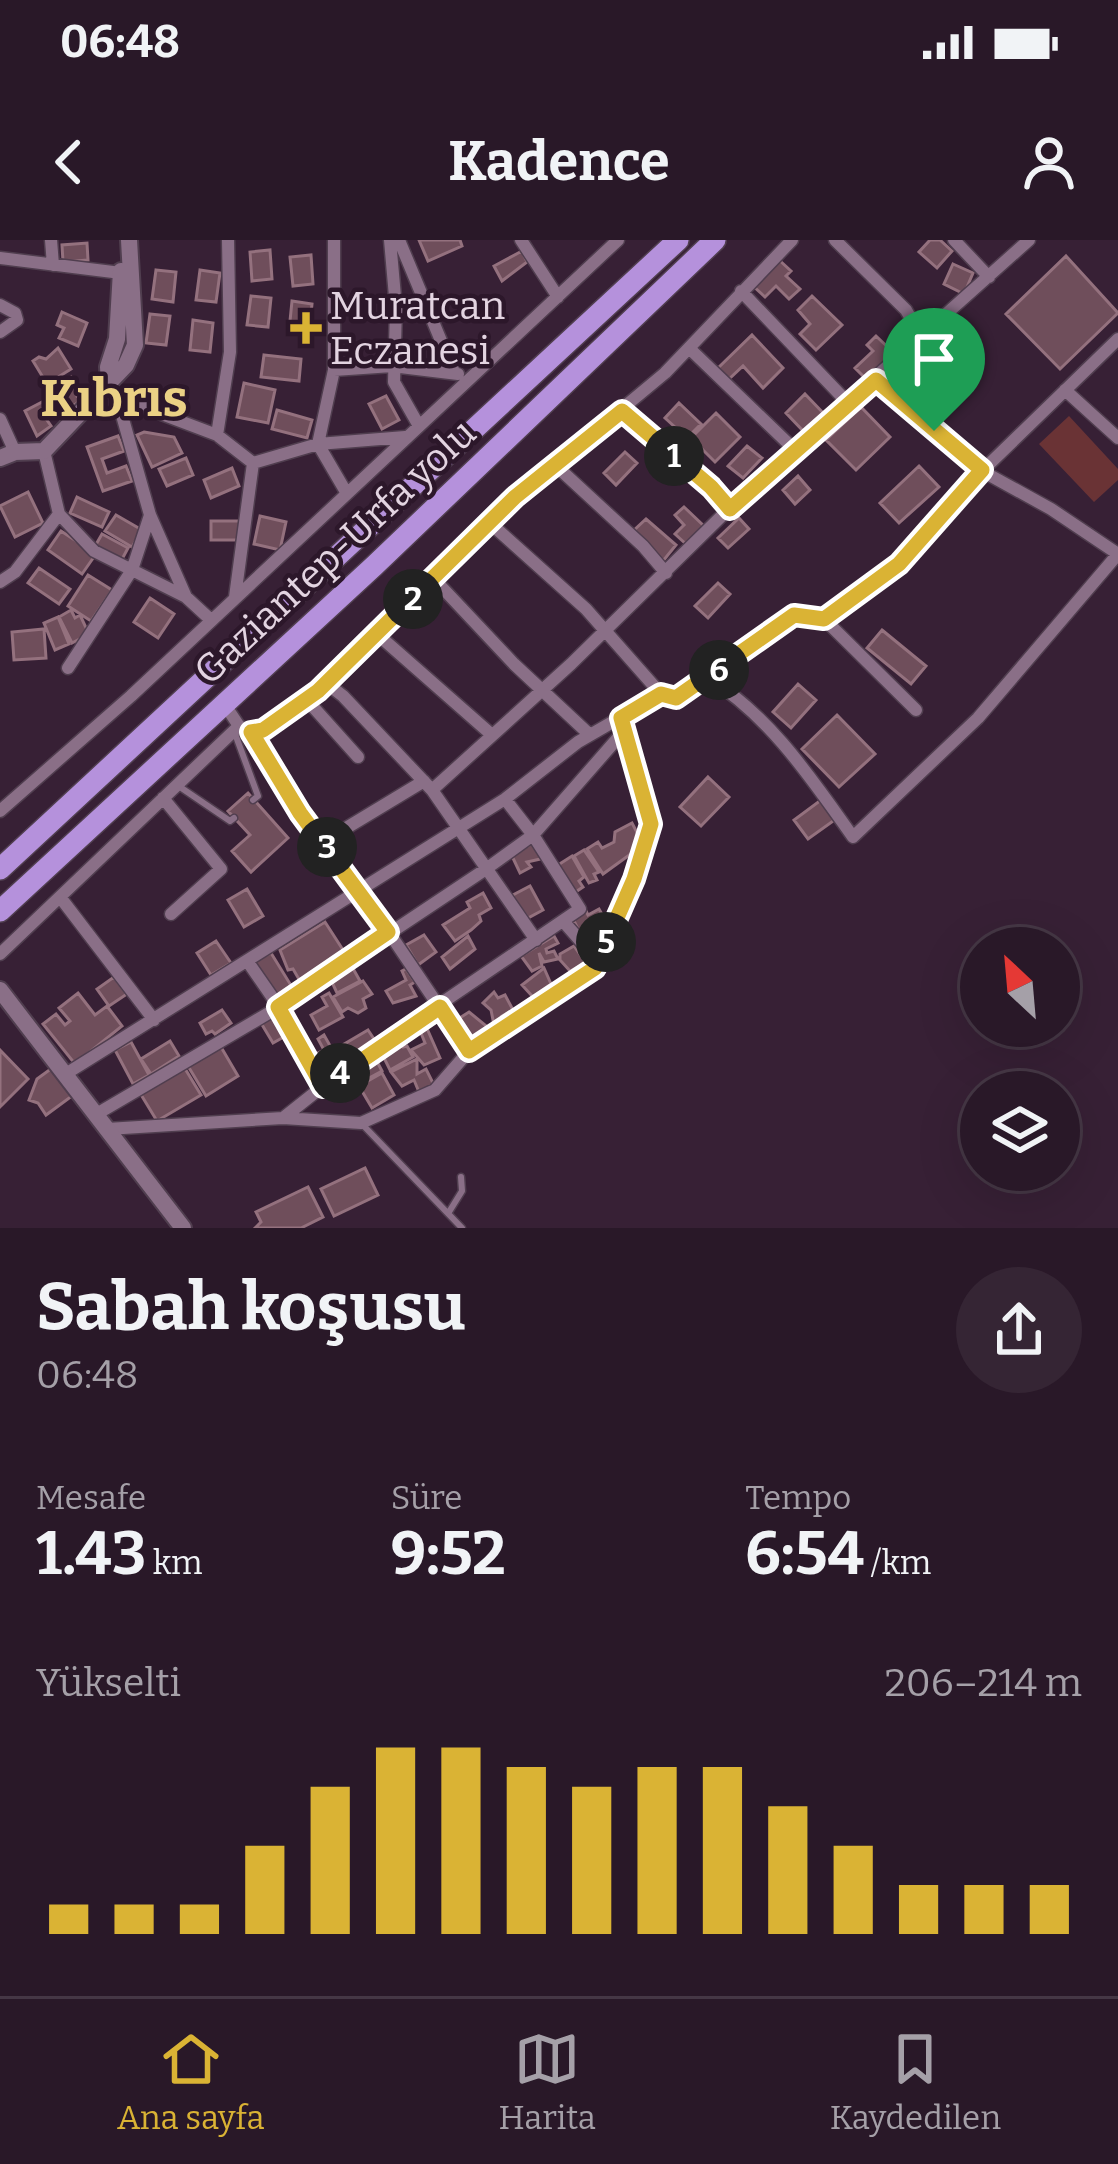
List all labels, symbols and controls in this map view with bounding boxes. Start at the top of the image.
text: 06:48 [60,15,180,69]
icon: back [36,129,102,195]
icon: person [1016,129,1082,195]
text: Kadence [448,130,670,194]
place label: Muratcan Eczanesi [330,283,505,374]
pin [883,308,985,431]
marker: Muratcan Eczanesi [293,315,319,341]
icon: arrive [901,326,967,392]
district label: Kıbrıs [40,368,188,430]
street label: Gaziantep-Urfa yolu [185,410,485,694]
pin: 1 [644,426,704,486]
text: 1 [667,436,681,476]
pin: 2 [383,569,443,629]
text: 2 [404,579,422,619]
pin: 6 [689,640,749,700]
text: 6 [709,650,729,690]
pin: 3 [297,817,357,877]
text: 3 [317,827,337,867]
pin: 5 [576,912,636,972]
text: 5 [597,922,615,962]
north arrow [960,927,1080,1047]
map controls [960,927,1080,1191]
pin: 4 [310,1043,370,1103]
text: 4 [330,1053,350,1093]
button: layers [960,1071,1080,1191]
text: Sabah koşusu [36,1267,466,1346]
button: share [956,1267,1082,1393]
text: 06:48 [36,1352,138,1398]
text: Mesafe [36,1478,146,1518]
text: Süre [391,1478,462,1518]
text: Tempo [745,1478,851,1518]
text: 1.43 [36,1518,146,1590]
text: 9:52 [391,1518,506,1590]
text: 6:54 [745,1518,864,1590]
text: km [146,1543,202,1583]
text: /km [864,1543,931,1583]
text: Yükselti [36,1660,181,1706]
text: 206–214 m [885,1660,1082,1706]
tab: Ana sayfa [117,2026,265,2138]
tab: Harita [498,2026,596,2138]
tab: Kaydedilen [830,2026,1001,2138]

